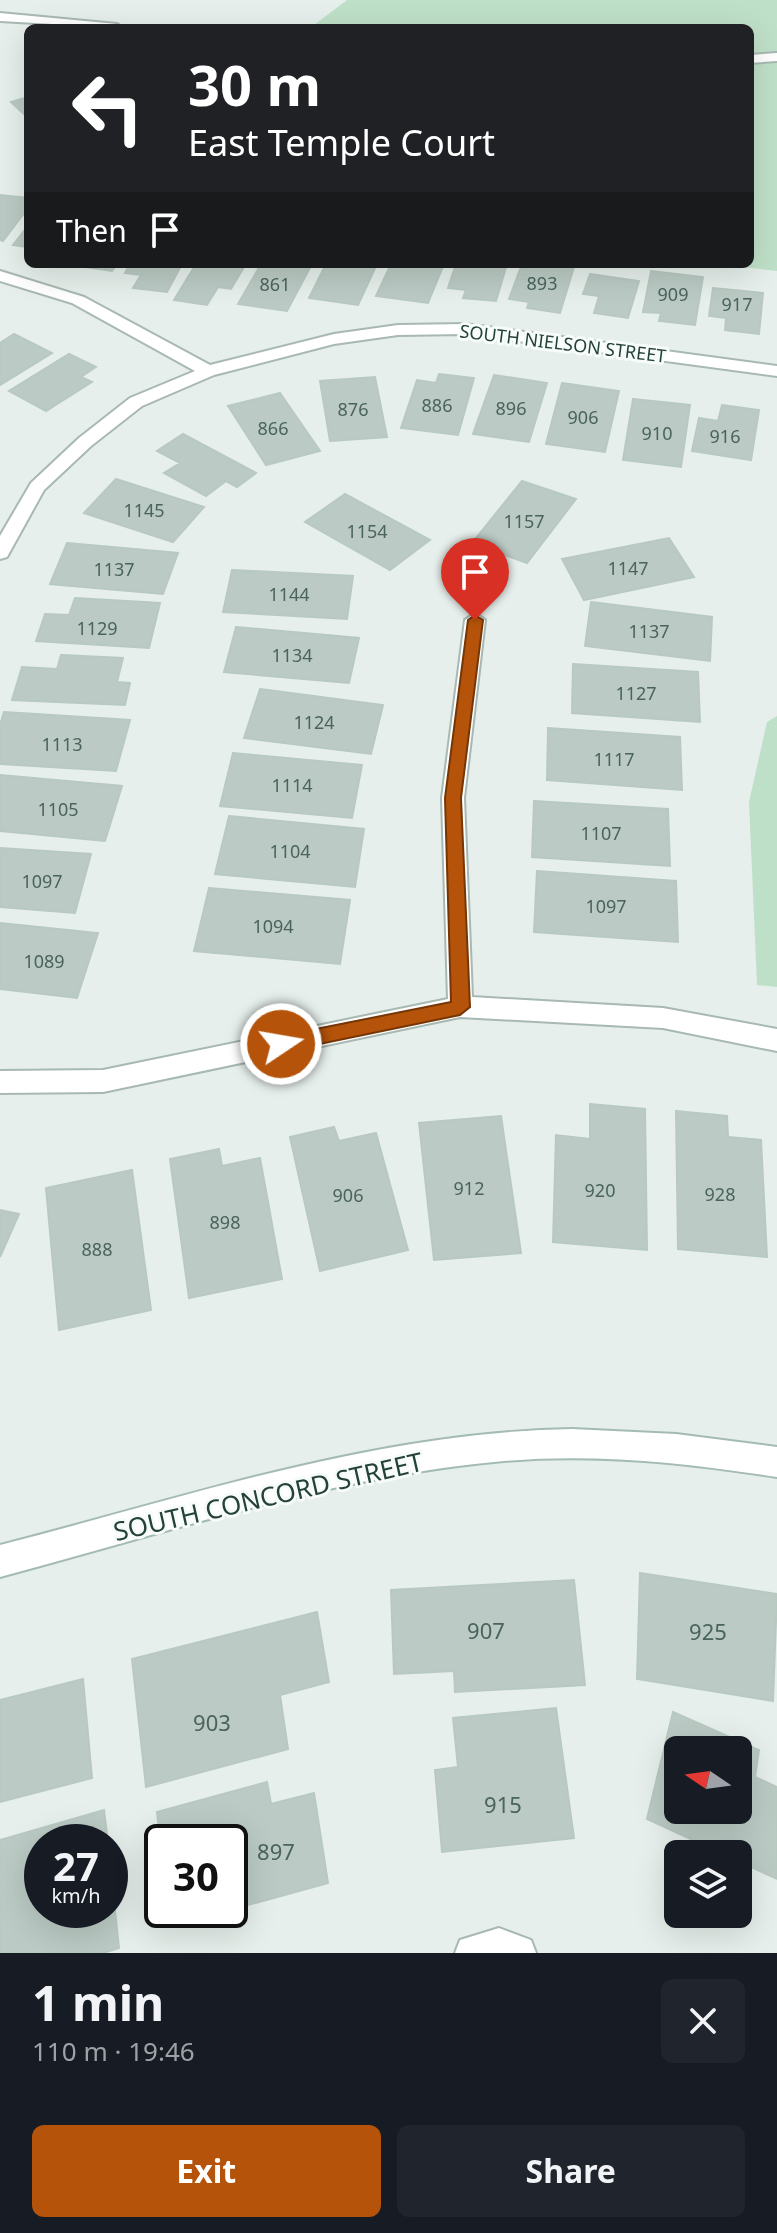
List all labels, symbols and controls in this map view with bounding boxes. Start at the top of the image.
text: 30 m [188,46,321,122]
icon: left [56,56,160,160]
text: East Temple Court [188,118,495,167]
icon: arrive [143,208,187,252]
text: Then [56,210,127,251]
house number: 893 [527,271,557,295]
house number: 861 [260,272,290,296]
house number: 909 [658,282,688,306]
house number: 917 [722,292,752,316]
street label: SOUTH NIELSON STREET [458,318,668,368]
house number: 886 [422,393,452,417]
house number: 896 [496,396,526,420]
house number: 876 [338,397,368,421]
house number: 906 [568,405,598,429]
house number: 866 [258,416,288,440]
house number: 910 [642,421,672,445]
house number: 916 [710,424,740,448]
house number: 1145 [123,498,165,522]
house number: 1157 [503,509,545,533]
house number: 1154 [346,519,388,543]
pin [441,538,509,620]
icon: arrive [453,550,497,594]
house number: 1147 [607,556,649,580]
house number: 1137 [93,557,135,581]
house number: 1144 [268,582,310,606]
house number: 1129 [76,616,118,640]
house number: 1137 [628,619,670,643]
house number: 1134 [271,643,313,667]
house number: 1127 [615,681,657,705]
house number: 1124 [293,710,335,734]
house number: 1113 [41,732,83,756]
house number: 1117 [593,747,635,771]
house number: 1114 [271,773,313,797]
house number: 1105 [37,797,79,821]
house number: 1107 [580,821,622,845]
house number: 1104 [269,839,311,863]
house number: 1097 [21,869,63,893]
house number: 1097 [585,894,627,918]
house number: 1094 [252,914,294,938]
house number: 1089 [23,949,65,973]
position arrow [239,1002,323,1086]
house number: 912 [454,1176,484,1200]
house number: 920 [585,1178,615,1202]
house number: 928 [705,1182,735,1206]
house number: 906 [333,1183,363,1207]
house number: 898 [210,1210,240,1234]
house number: 888 [82,1237,112,1261]
street label: SOUTH CONCORD STREET [110,1443,427,1549]
house number: 907 [467,1615,505,1645]
house number: 925 [689,1616,727,1646]
house number: 903 [193,1707,231,1737]
north arrow [664,1736,752,1824]
map controls [664,1736,752,1928]
house number: 915 [484,1789,522,1819]
speed limit sign: 30 [144,1824,248,1928]
house number: 897 [257,1836,295,1866]
text: 27 [53,1838,99,1893]
button: layers [664,1840,752,1928]
text: km/h [51,1882,101,1909]
text: 1 min [32,1970,164,2035]
button: close [661,1979,745,2063]
text: 110 m · 19:46 [32,2033,195,2069]
button: Exit [32,2125,381,2217]
button: Share [397,2125,745,2217]

